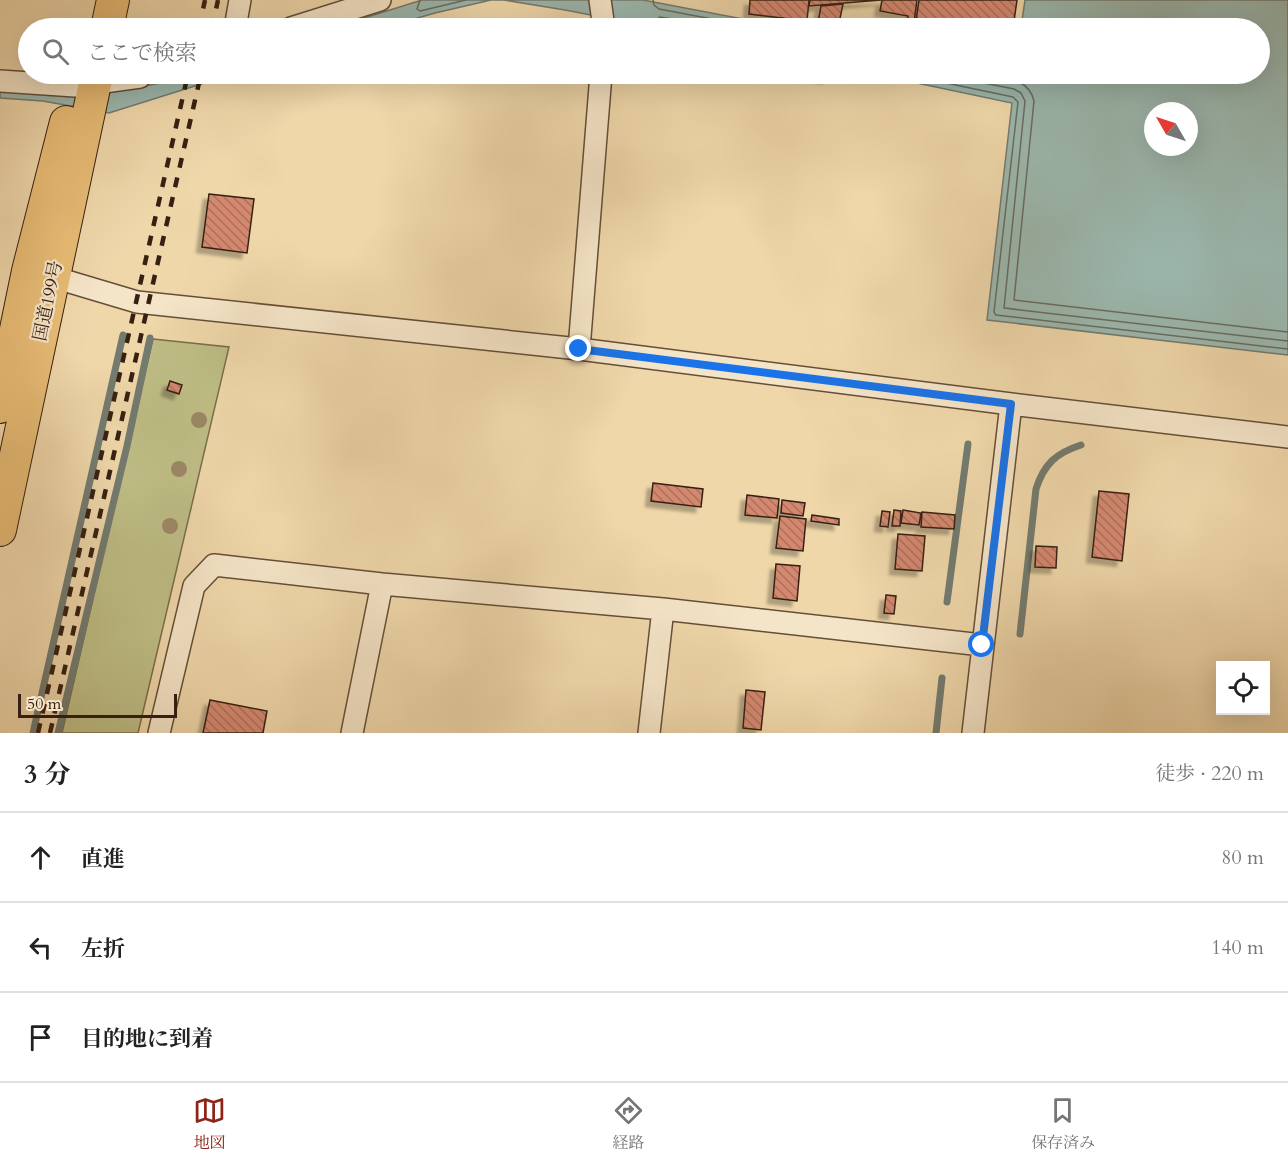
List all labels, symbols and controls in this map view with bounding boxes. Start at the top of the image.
search box [18,18,1270,84]
icon: search [39,35,72,68]
text: ここで検索 [87,38,197,68]
north arrow [1144,102,1198,156]
street label: 国道199号 [27,258,69,344]
route end [565,335,591,361]
route start [968,631,994,657]
map controls [1216,661,1270,715]
button: locate [1216,661,1270,715]
scale bar [18,691,177,718]
text: 50 m [27,693,61,715]
text: 3 分 [24,757,70,792]
text: 徒歩 · 220 m [1155,760,1264,787]
icon: ahead [24,841,57,874]
text: 直進 [81,844,125,874]
text: 80 m [1221,844,1264,871]
icon: left [24,931,57,964]
text: 左折 [81,934,125,964]
text: 140 m [1211,934,1264,961]
icon: arrive [24,1021,57,1054]
text: 目的地に到着 [81,1024,213,1054]
tab: 地図 [193,1094,226,1154]
tab: 経路 [612,1094,645,1154]
tab: 保存済み [1031,1094,1095,1154]

